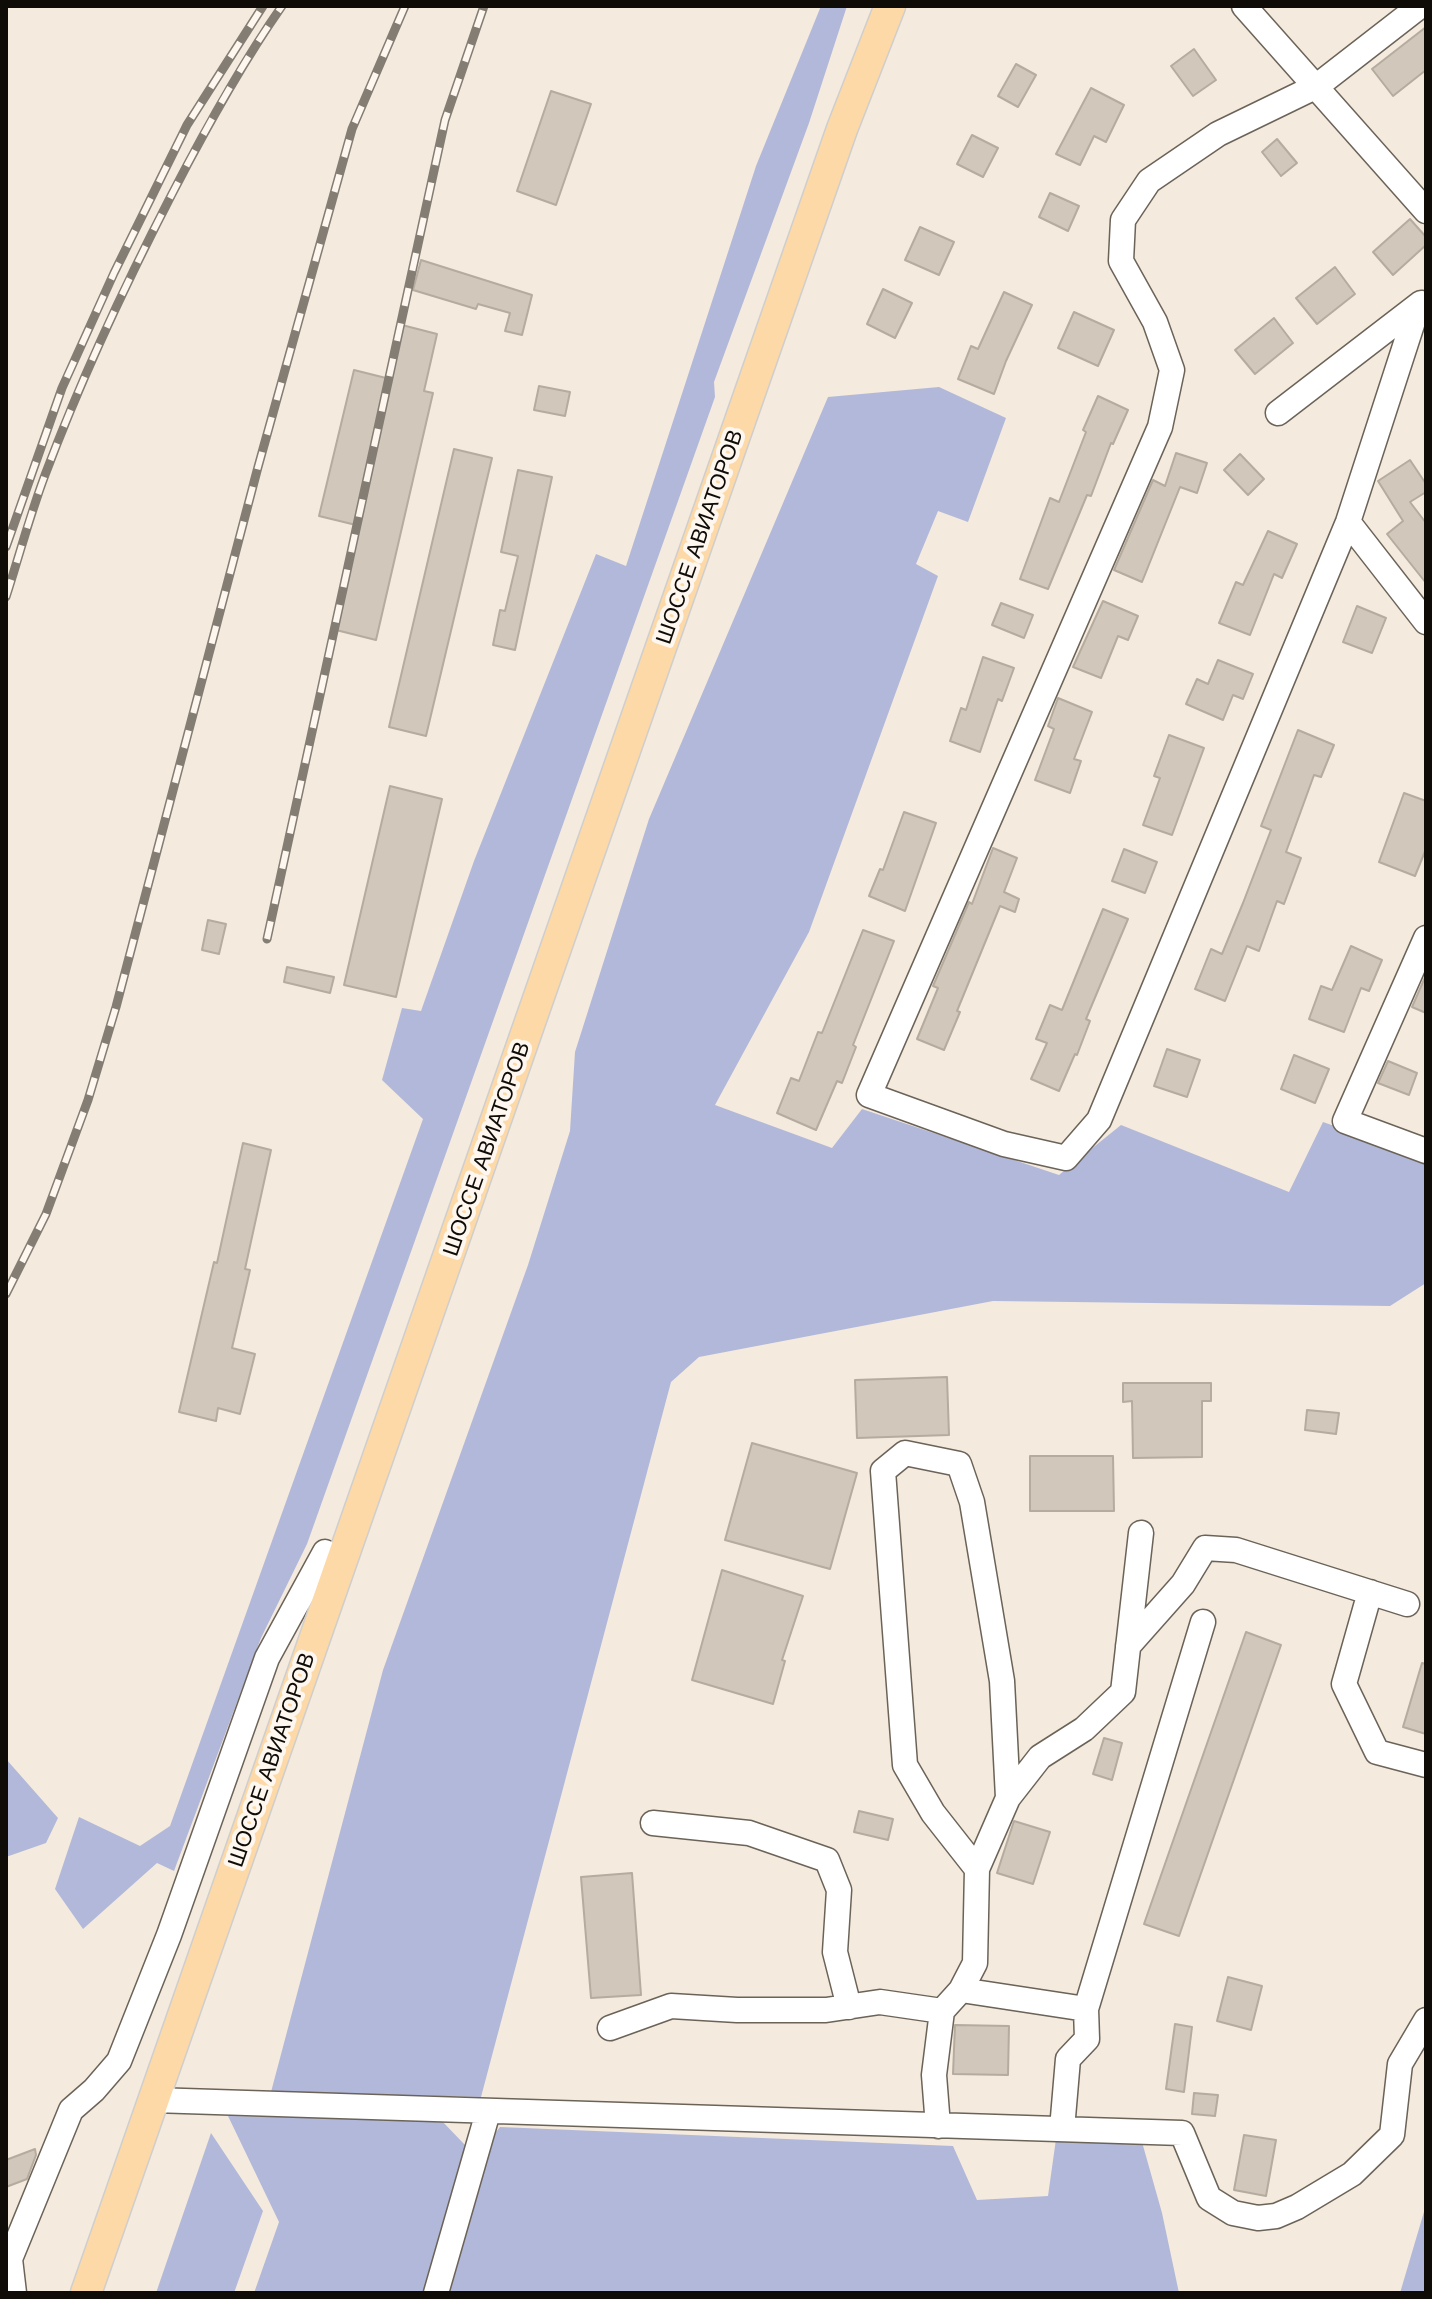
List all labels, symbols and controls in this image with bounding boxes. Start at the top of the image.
street label: ШОССЕ АВИАТОРОВ [651,426,749,648]
street label: ШОССЕ АВИАТОРОВ [438,1038,536,1260]
street label: ШОССЕ АВИАТОРОВ [223,1649,321,1871]

